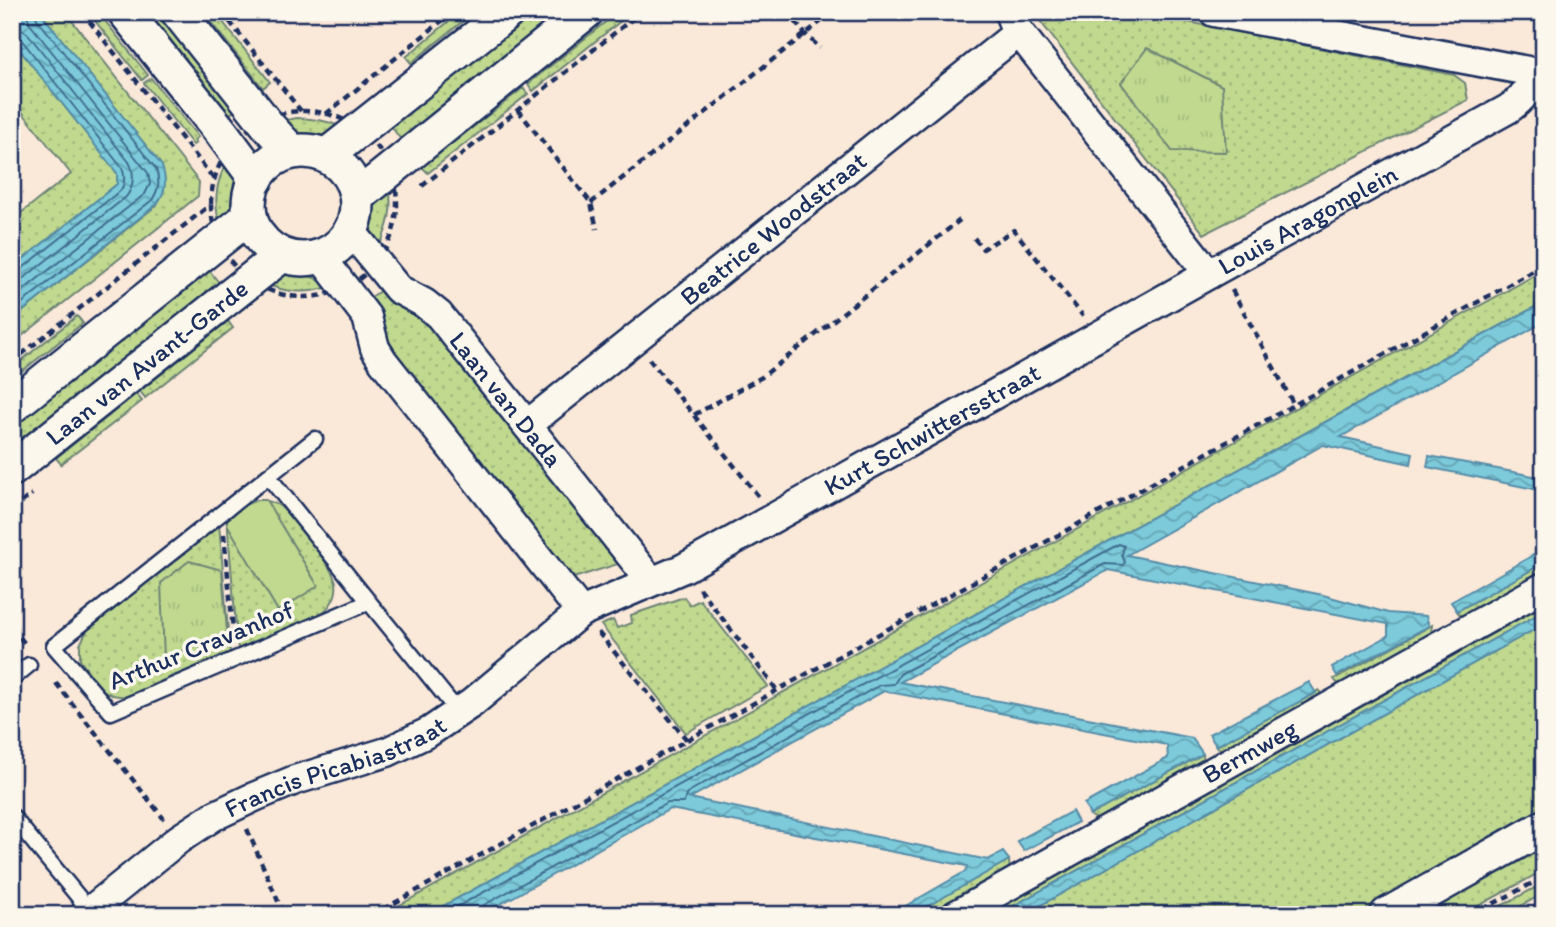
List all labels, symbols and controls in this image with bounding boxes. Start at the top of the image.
street label: Beatrice Woodstraat [673,144,873,313]
street label: Louis Aragonplein [1212,157,1403,282]
street label: Laan van Avant-Garde [39,272,255,452]
street label: Laan van Dada [442,325,570,473]
street label: Kurt Schwittersstraat [818,356,1046,503]
street label: Arthur Cravanhof [104,593,298,697]
street label: Francis Picabiastraat [219,709,453,825]
street label: Bermweg [1196,712,1303,791]

